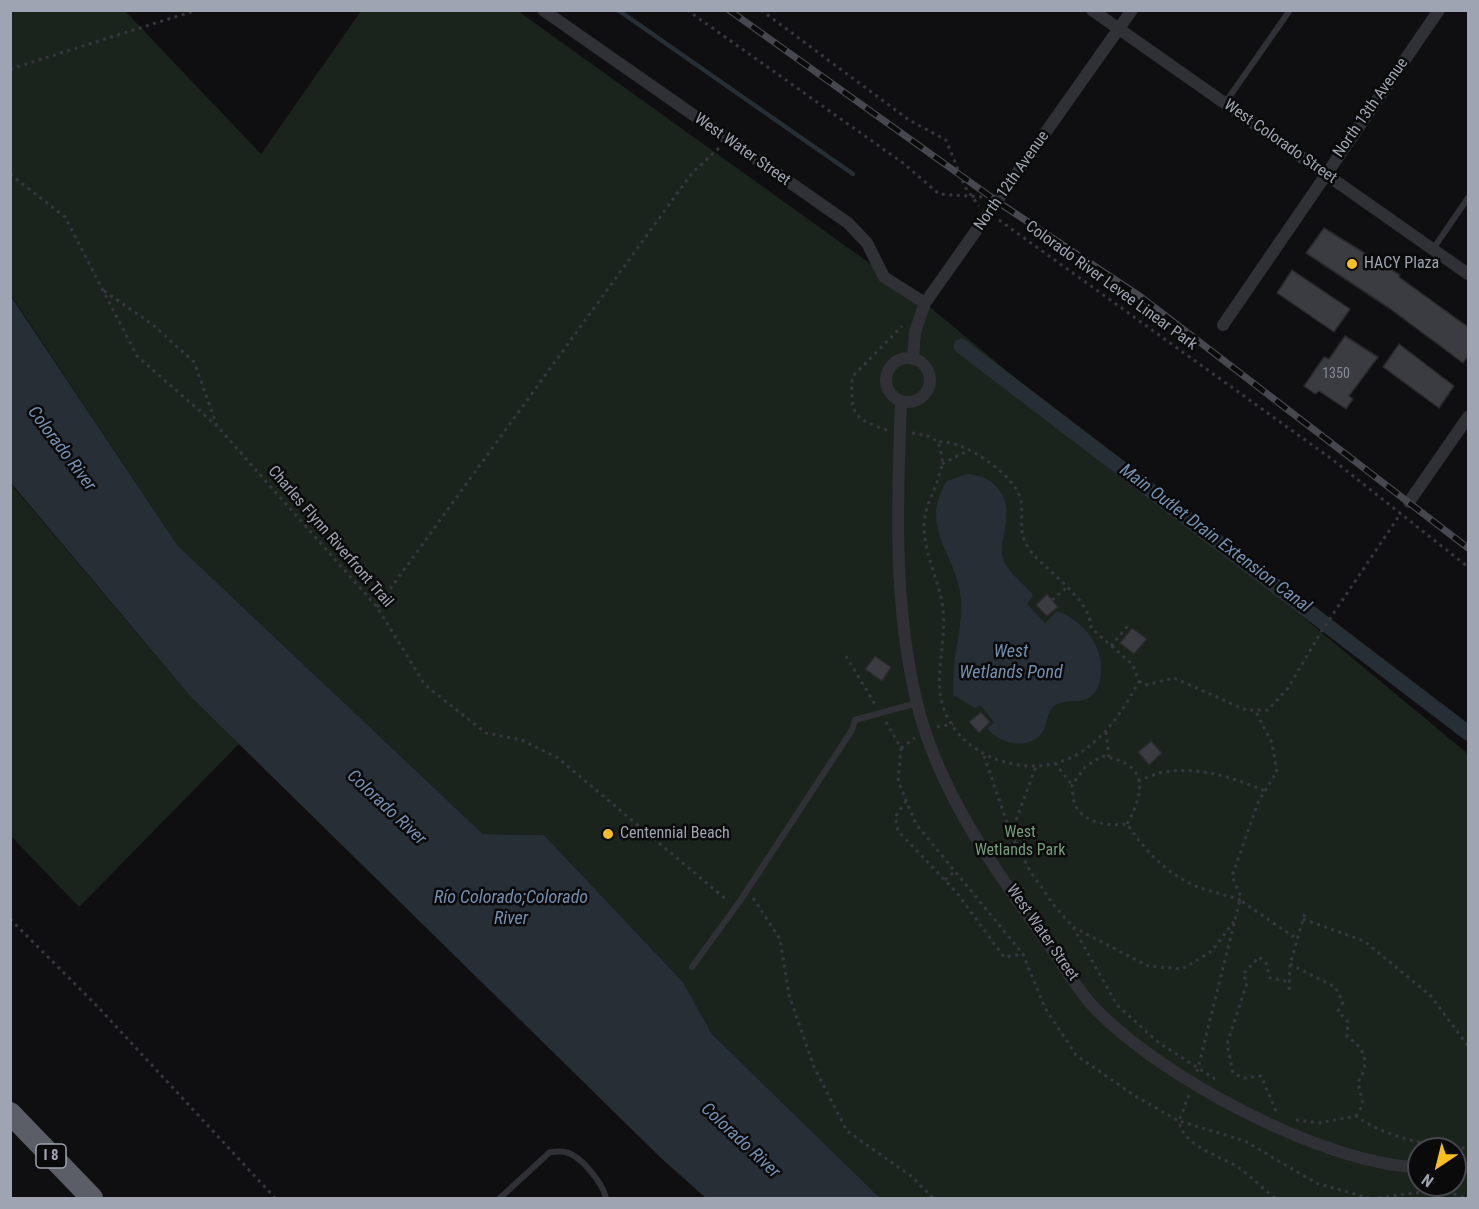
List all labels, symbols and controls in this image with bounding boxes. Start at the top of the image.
street label: North 13th Avenue [1329,54,1413,162]
street label: West Colorado Street [1220,96,1340,188]
street label: West Water Street [690,110,794,190]
street label: North 12th Avenue [970,127,1054,235]
street label: Colorado River Levee Linear Park [1021,217,1201,355]
place label: HACY Plaza [1364,254,1439,274]
marker: HACY Plaza [1345,257,1359,271]
house number: 1350 [1322,366,1350,382]
water label: Colorado River [22,402,100,496]
water label: Main Outlet Drain Extension Canal [1115,460,1315,618]
street label: Charles Flynn Riverfront Trail [263,462,397,612]
water label: West Wetlands Pond [959,641,1063,684]
water label: Colorado River [342,766,430,850]
park label: West Wetlands Park [975,823,1065,861]
place label: Centennial Beach [620,824,730,844]
marker: Centennial Beach [601,827,615,841]
street label: West Water Street [1002,881,1082,985]
water label: Río Colorado;Colorado River [434,887,588,930]
water label: Colorado River [696,1099,784,1183]
north arrow [1407,1137,1467,1197]
road number: I 8 [36,1144,66,1168]
text: N [1418,1170,1437,1191]

